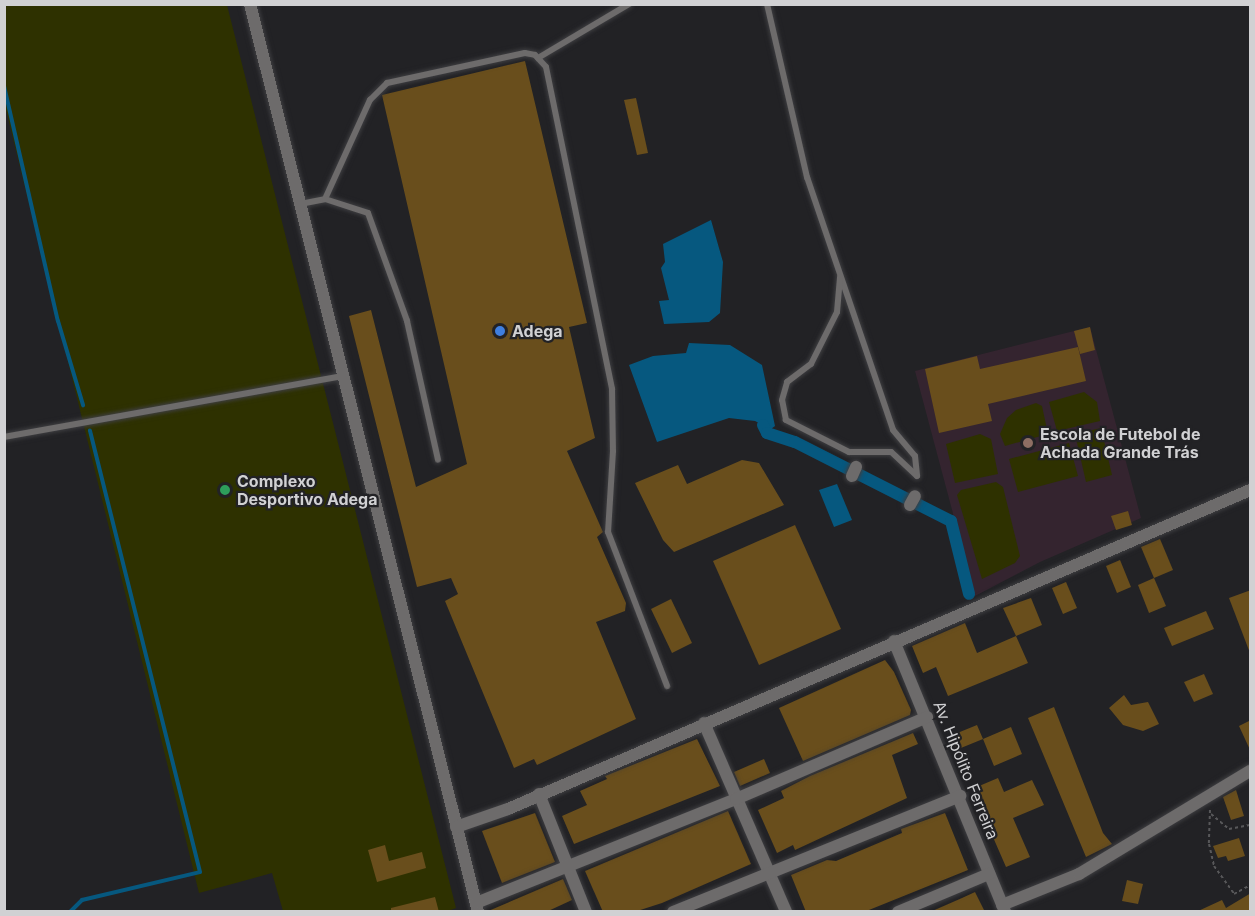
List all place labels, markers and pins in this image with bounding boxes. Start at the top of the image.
place label: Adega [512,321,563,341]
marker: Adega [493,324,507,338]
place label: Escola de Futebol de Achada Grande Trás [1040,424,1200,462]
marker: Escola de Futebol de Achada Grande Trás [1021,436,1035,450]
place label: Complexo Desportivo Adega [237,471,377,509]
marker: Complexo Desportivo Adega [218,483,232,497]

